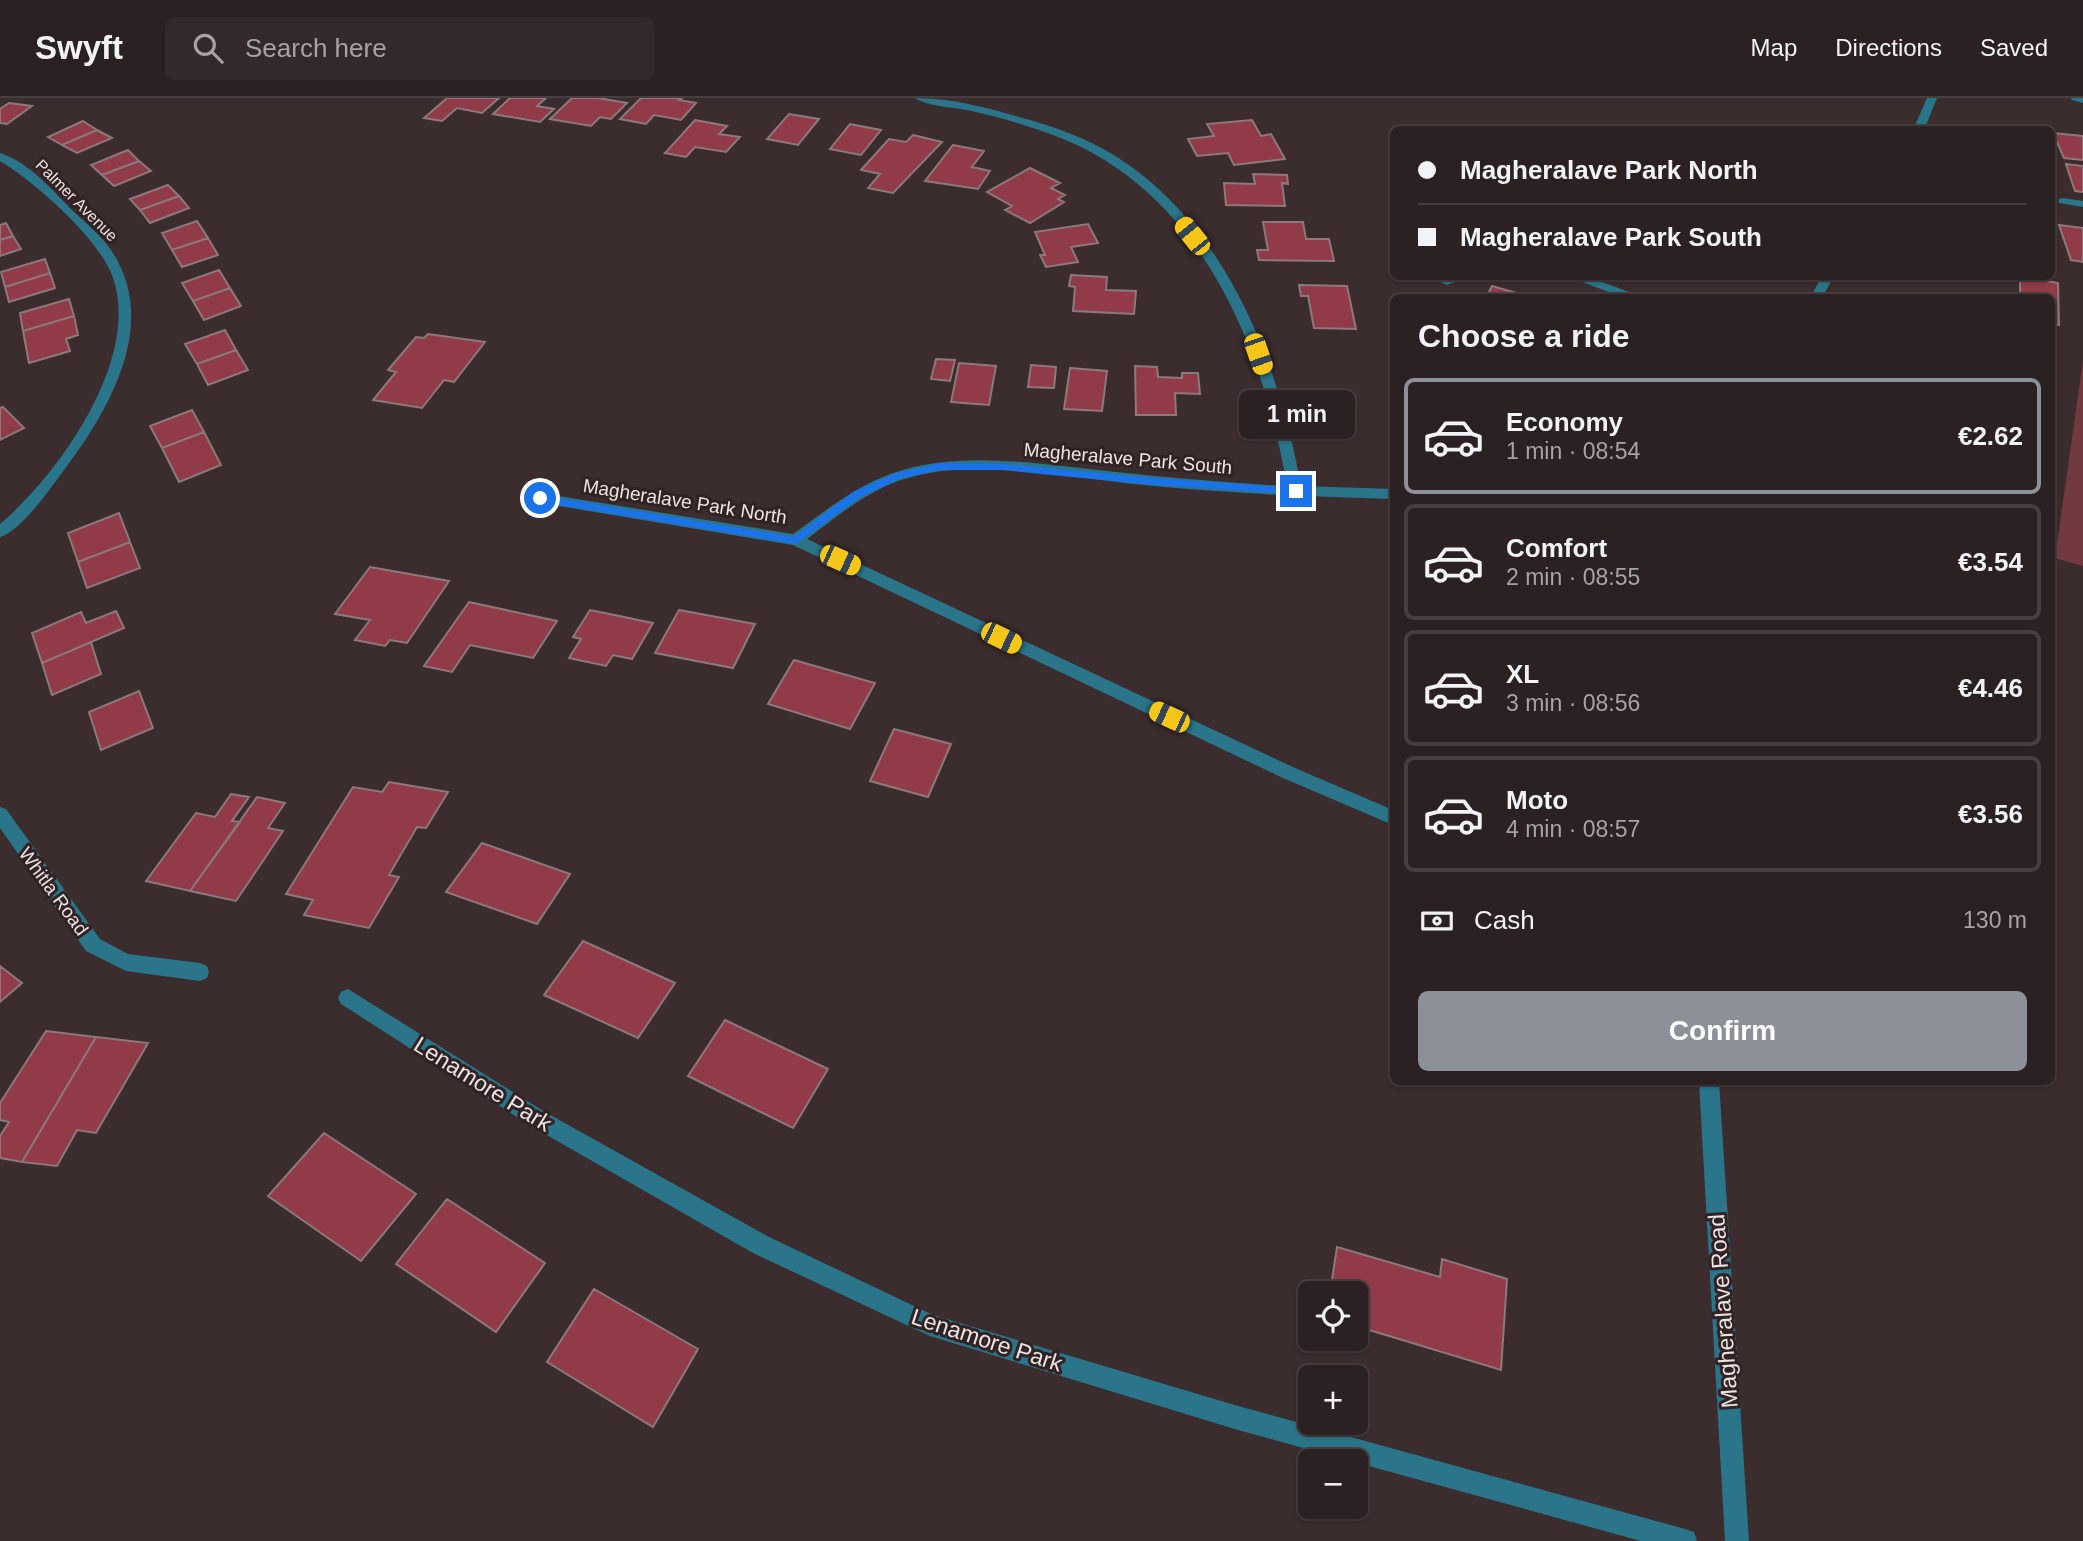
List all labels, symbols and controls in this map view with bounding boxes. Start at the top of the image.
search box [165,17,655,80]
text: Swyft [35,29,123,66]
icon: search [189,29,227,67]
text: Search here [245,33,387,63]
text: Map [1751,34,1797,61]
text: Directions [1835,34,1942,61]
text: Saved [1980,34,2048,61]
text: Magheralave Park North [1460,155,1758,185]
street label: Palmer Avenue [32,156,121,245]
car [1171,213,1214,259]
text: Magheralave Park South [1460,222,1762,252]
text: Choose a ride [1418,318,1630,354]
car [1242,331,1275,377]
callout: 1 min [1238,390,1354,438]
text: 1 min [1267,401,1327,427]
icon: car [1422,405,1485,468]
text: Economy [1506,407,1623,437]
text: €2.62 [1958,421,2023,451]
text: 1 min · 08:54 [1506,438,1640,464]
street label: Magheralave Park South [1023,439,1233,478]
street label: Magheralave Park North [582,475,788,528]
route end [1280,475,1312,507]
route start [524,482,556,514]
icon: car [1422,531,1485,594]
text: Comfort [1506,533,1607,563]
car [817,542,864,578]
text: €3.54 [1958,547,2023,577]
text: 2 min · 08:55 [1506,564,1640,590]
car [978,619,1025,657]
icon: car [1422,657,1485,720]
text: XL [1506,659,1539,689]
text: €4.46 [1958,673,2023,703]
text: 3 min · 08:56 [1506,690,1640,716]
car [1146,699,1193,735]
icon: car [1422,783,1485,846]
text: Moto [1506,785,1568,815]
text: €3.56 [1958,799,2023,829]
text: 4 min · 08:57 [1506,816,1640,842]
street label: Whitla Road [15,843,93,939]
icon: cash [1418,902,1456,940]
text: Cash [1474,905,1535,935]
text: 130 m [1963,907,2027,933]
button: Confirm [1418,991,2027,1071]
street label: Lenamore Park [409,1031,557,1137]
street label: Magheralave Road [1703,1213,1743,1409]
map controls [1298,1281,1368,1519]
button: locate [1298,1281,1368,1351]
street label: Lenamore Park [908,1303,1066,1377]
button: + [1298,1365,1368,1435]
button: − [1298,1449,1368,1519]

